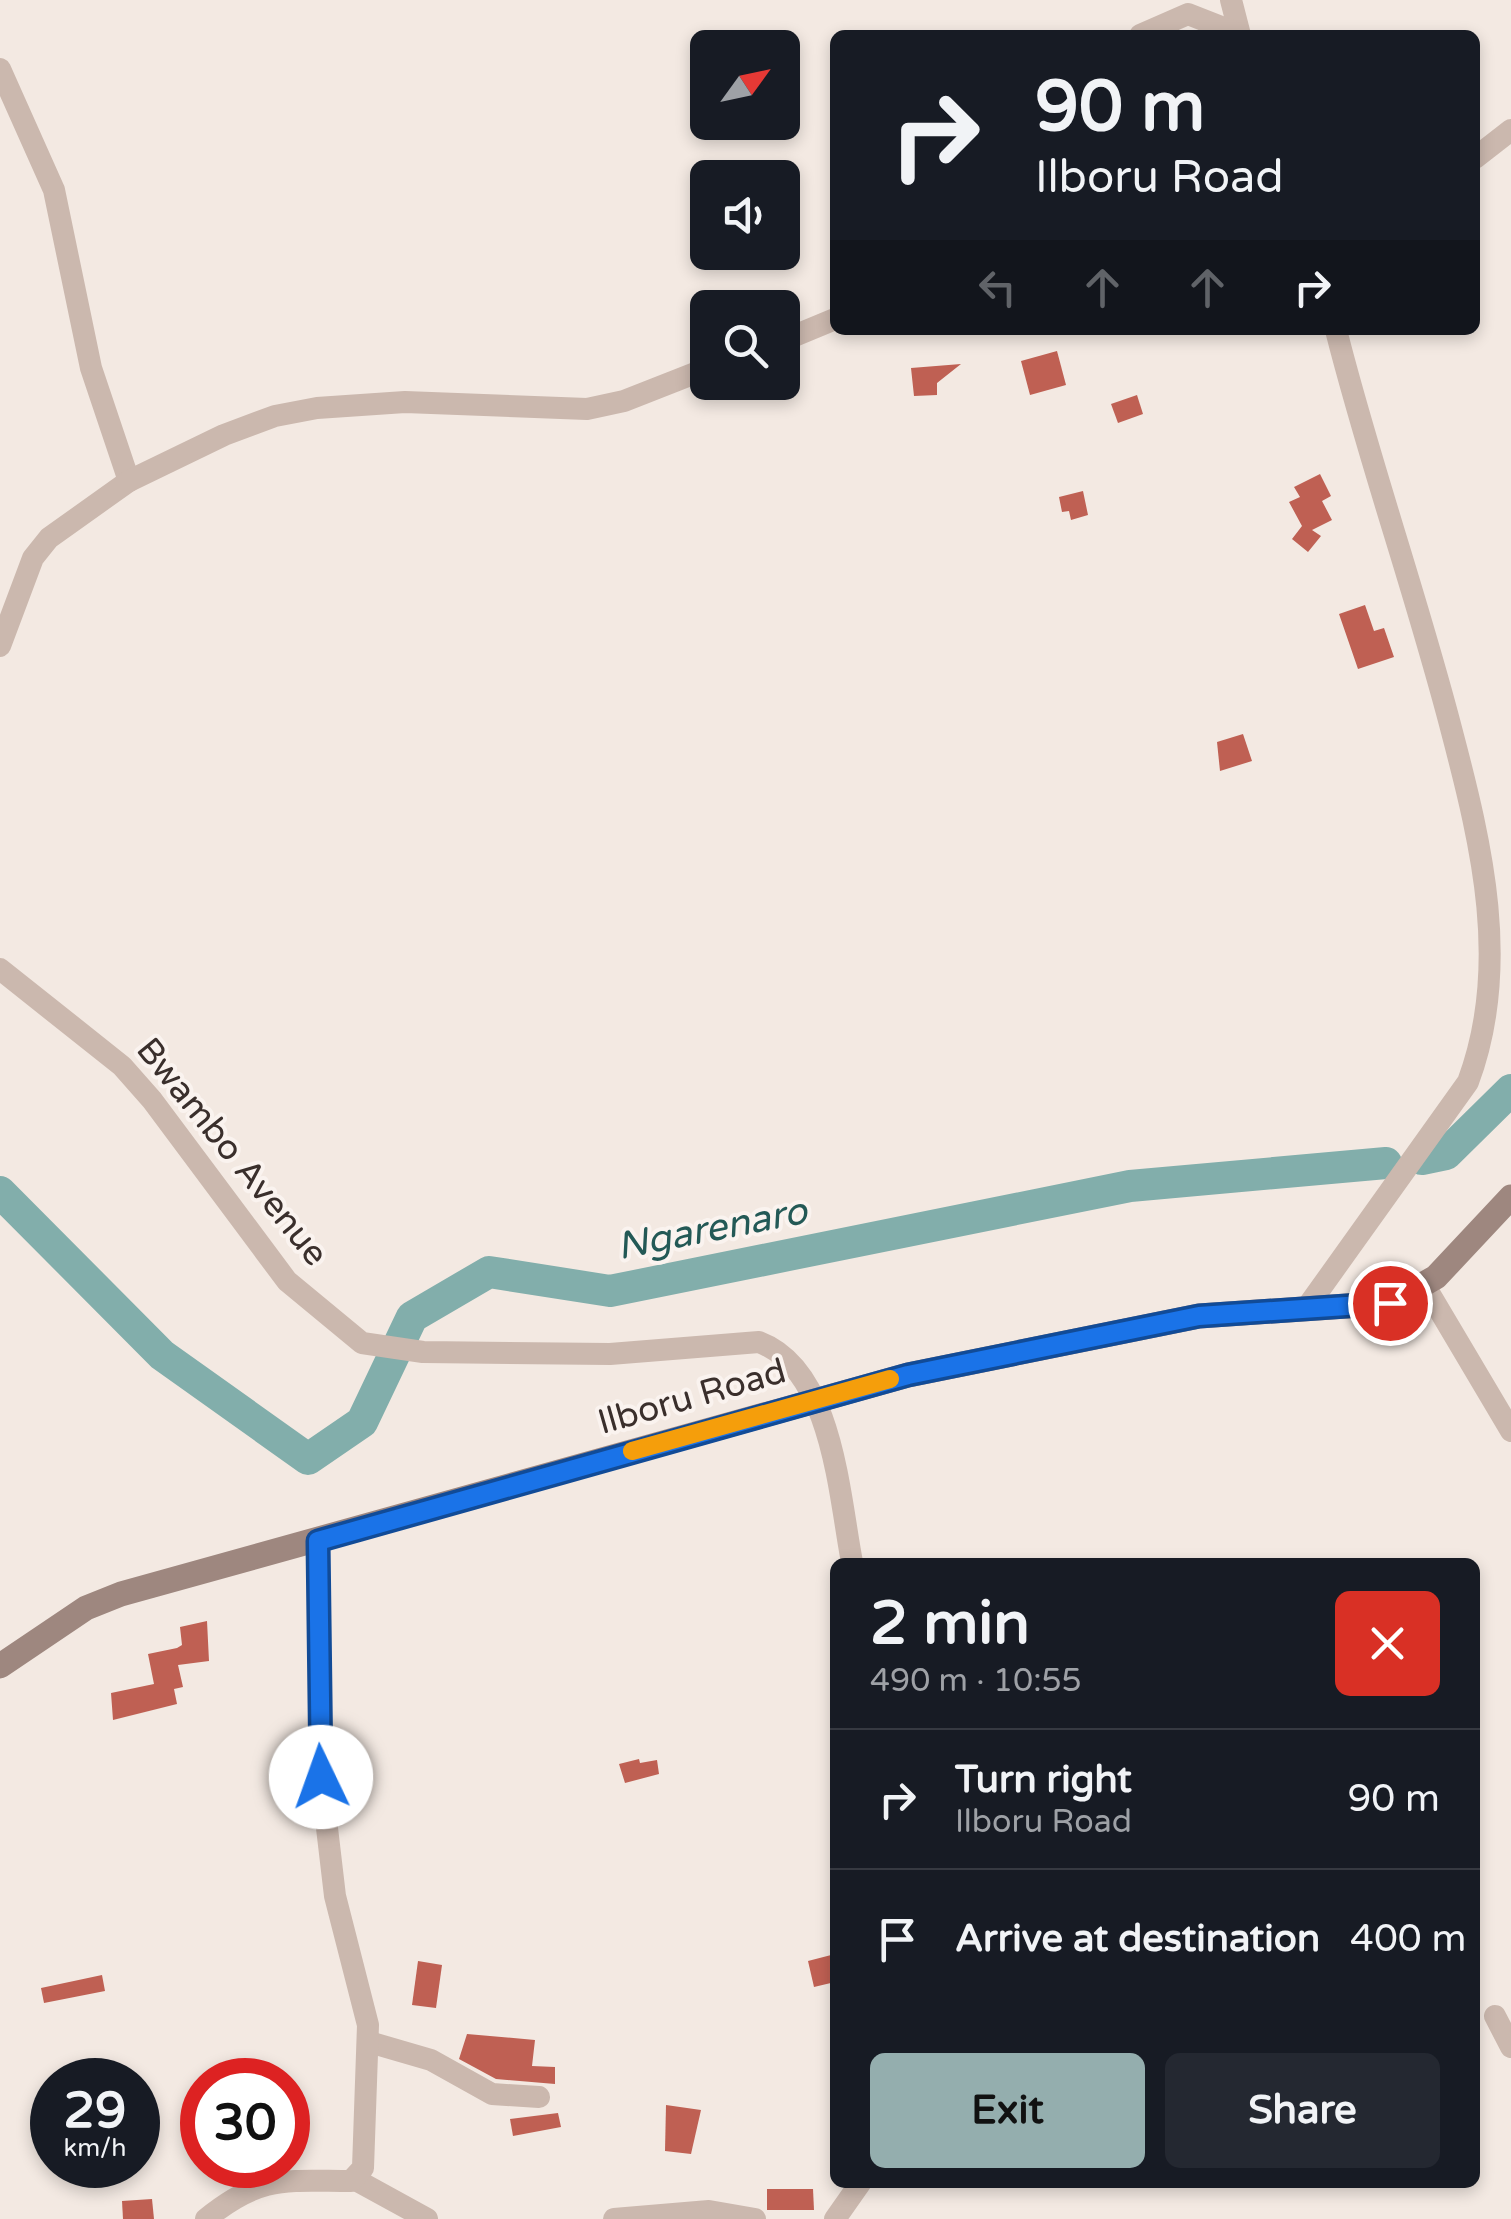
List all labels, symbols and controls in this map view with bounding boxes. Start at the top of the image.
north arrow [690,30,800,140]
map controls [690,30,800,400]
text: 90 m [1035,66,1205,150]
icon: right [870,70,1000,200]
text: Ilboru Road [1035,151,1284,205]
button: sound [690,160,800,270]
icon: left [970,260,1025,315]
icon: ahead [1075,260,1130,315]
icon: ahead [1180,260,1235,315]
icon: right [1285,260,1340,315]
button: search [690,290,800,400]
street label: Bwambo Avenue [127,1030,337,1274]
water label: Ngarenaro [613,1188,813,1270]
pin [1348,1261,1433,1346]
icon: arrive [1363,1276,1418,1331]
street label: Ilboru Road [593,1350,791,1444]
text: 2 min [870,1588,1030,1660]
button: close [1335,1591,1440,1696]
text: 490 m · 10:55 [870,1662,1082,1700]
position arrow [269,1725,373,1829]
text: Turn right [955,1757,1132,1803]
icon: right [870,1772,925,1827]
text: 90 m [1348,1776,1440,1822]
text: Ilboru Road [955,1803,1132,1841]
icon: arrive [870,1912,925,1967]
text: Arrive at destination [955,1916,1320,1962]
text: 400 m [1350,1916,1466,1962]
button: Exit [870,2053,1145,2168]
button: Share [1165,2053,1440,2168]
speed limit sign: 30 [180,2058,310,2188]
text: 29 [64,2081,126,2141]
text: km/h [64,2133,126,2163]

